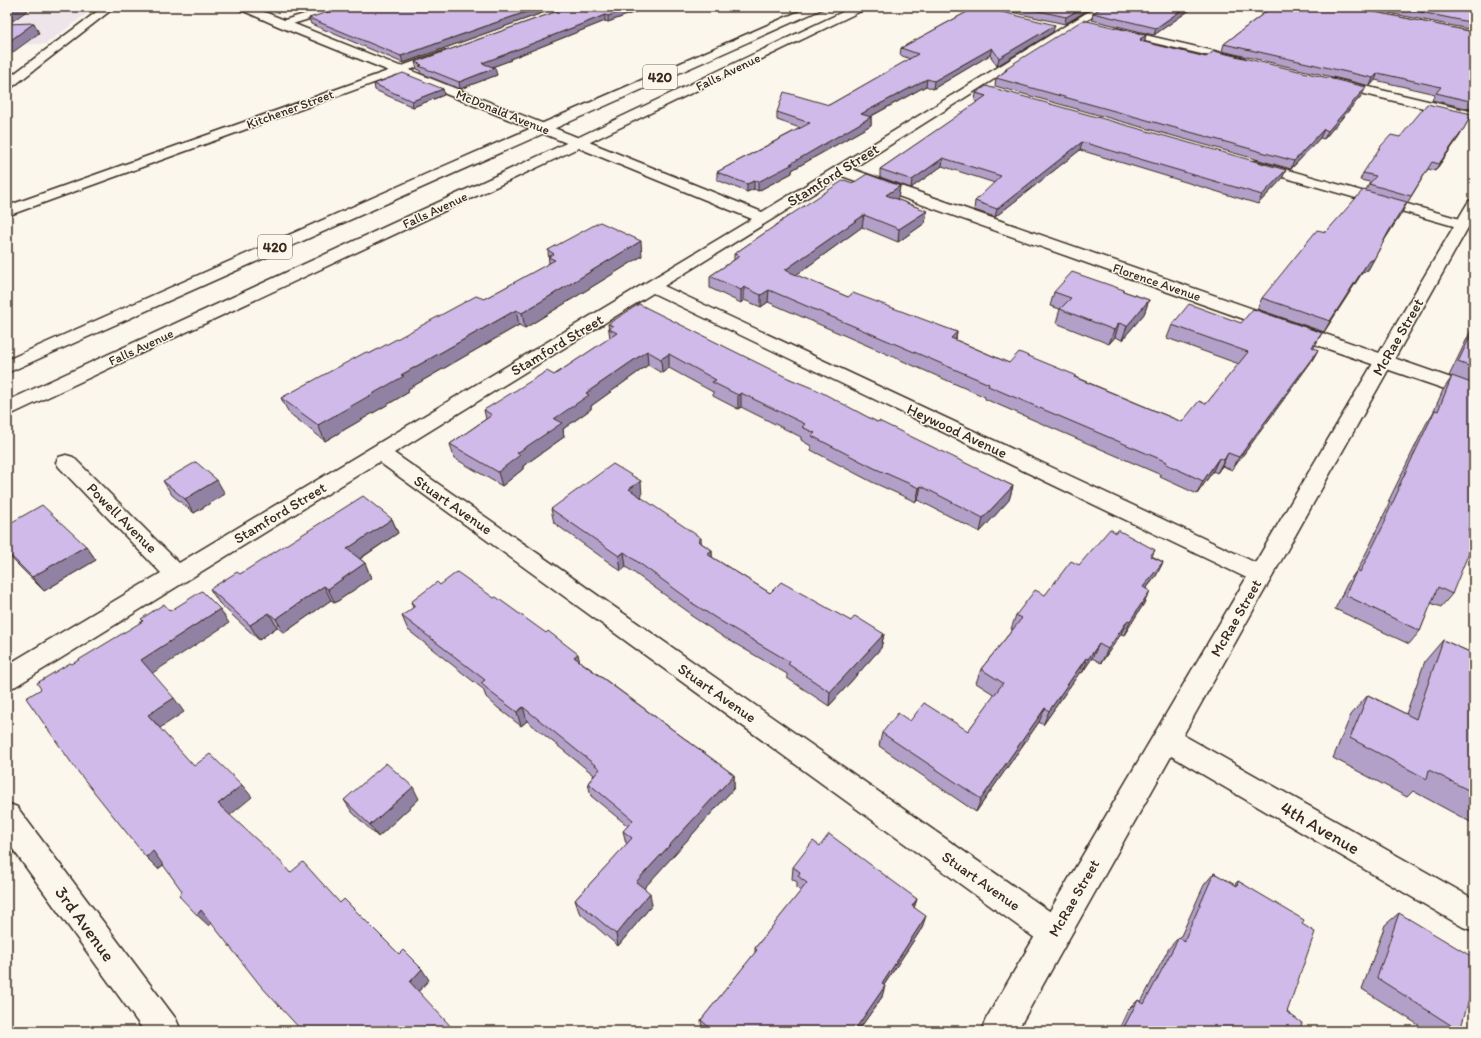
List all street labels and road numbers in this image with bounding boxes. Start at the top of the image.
street label: Falls Avenue [693,50,763,94]
road number: 420 [643,65,677,89]
street label: Kitchener Street [244,86,336,132]
street label: McDonald Avenue [454,86,552,138]
street label: Stamford Street [784,139,882,210]
street label: Falls Avenue [400,188,470,232]
road number: 420 [258,235,292,259]
street label: Florence Avenue [1111,260,1203,304]
street label: McRae Street [1369,295,1428,379]
street label: Stamford Street [508,310,607,380]
street label: Falls Avenue [106,325,176,369]
street label: Heywood Avenue [904,400,1010,462]
street label: Stuart Avenue [410,471,496,539]
street label: Stamford Street [231,478,330,548]
street label: Powell Avenue [83,479,161,557]
street label: McRae Street [1207,576,1266,660]
street label: Stuart Avenue [674,659,760,727]
street label: 4th Avenue [1276,796,1364,860]
street label: Stuart Avenue [938,847,1024,915]
street label: McRae Street [1045,856,1104,940]
street label: 3rd Avenue [50,882,120,966]

